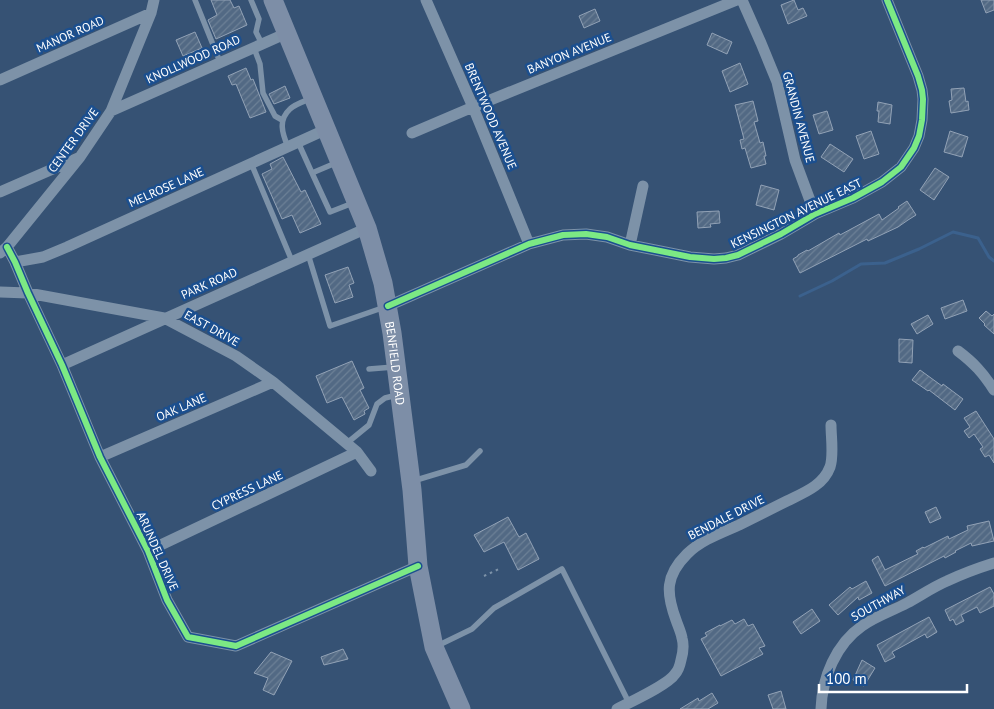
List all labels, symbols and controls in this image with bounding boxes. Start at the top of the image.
street label: MANOR ROAD [34,12,106,56]
street label: BANYON AVENUE [525,29,613,77]
street label: KNOLLWOOD ROAD [143,31,243,87]
street label: BRENTWOOD AVENUE [462,61,520,171]
street label: GRANDIN AVENUE [780,70,818,164]
street label: CENTER DRIVE [44,105,102,175]
street label: MELROSE LANE [126,164,206,210]
street label: KENSINGTON AVENUE EAST [728,175,864,251]
street label: PARK ROAD [179,264,239,302]
street label: EAST DRIVE [182,307,242,349]
street label: BENFIELD ROAD [383,320,409,406]
street label: OAK LANE [154,390,208,424]
street label: CYPRESS LANE [209,467,285,513]
street label: BENDALE DRIVE [685,491,767,543]
street label: ARUNDEL DRIVE [134,509,182,593]
street label: SOUTHWAY [848,582,908,624]
scale bar [819,662,966,694]
text: 100 m [826,669,867,688]

